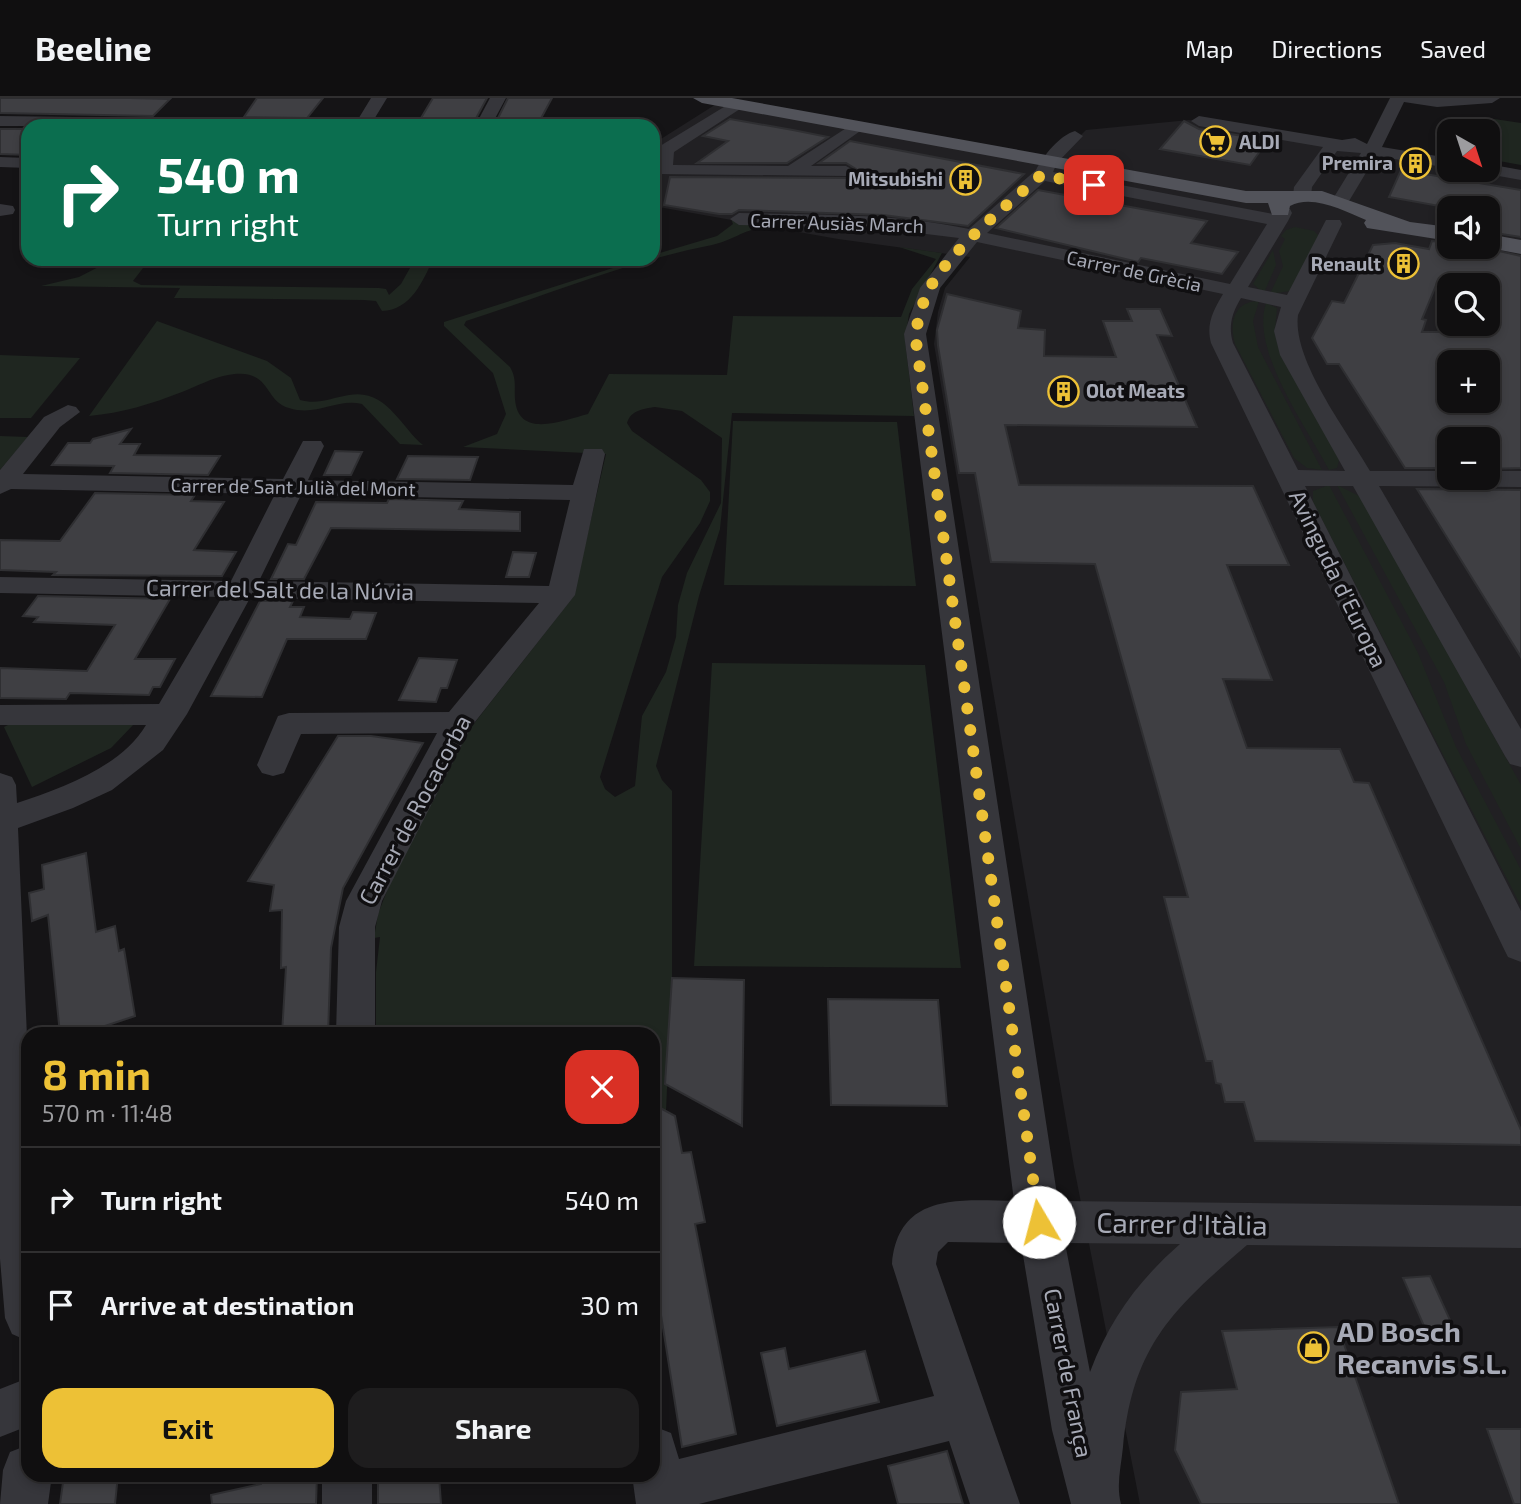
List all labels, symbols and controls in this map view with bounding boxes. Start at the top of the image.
text: Beeline [35,28,152,68]
text: Map [1185,34,1233,63]
text: Directions [1271,34,1382,63]
text: Saved [1420,34,1486,63]
north arrow [1437,119,1500,182]
map controls [1437,119,1500,490]
supermarket icon: ALDI [1199,125,1233,159]
place label: ALDI [1239,130,1280,153]
text: 540 m [157,144,300,203]
building icon: Premira [1399,146,1433,180]
icon: right [42,147,133,238]
place label: Premira [1322,151,1393,174]
pin [1064,155,1124,215]
building icon: Mitsubishi [949,162,983,196]
icon: arrive [1075,166,1113,204]
place label: Mitsubishi [848,167,943,190]
button: sound [1437,196,1500,259]
text: Turn right [157,204,299,242]
street label: Carrer Ausiàs March [750,208,924,237]
street label: Carrer de Grècia [1065,245,1204,296]
building icon: Renault [1387,247,1421,281]
place label: Renault [1311,252,1381,275]
button: search [1437,273,1500,336]
button: + [1437,350,1500,413]
building icon: Olot Meats [1046,374,1080,408]
place label: Olot Meats [1086,379,1185,402]
button: − [1437,427,1500,490]
street label: Carrer de Sant Julià del Mont [170,473,416,500]
street label: Avinguda d'Europa [1284,485,1394,672]
street label: Carrer del Salt de la Núvia [146,573,414,605]
street label: Carrer de Rocacorba [352,710,476,909]
text: 8 min [42,1048,151,1098]
button: close [565,1050,639,1124]
text: 570 m · 11:48 [42,1099,173,1127]
icon: right [42,1181,80,1219]
text: Turn right [101,1184,222,1215]
text: 540 m [565,1184,639,1215]
position arrow [1002,1185,1076,1259]
street label: Carrer d'Itàlia [1096,1205,1268,1241]
icon: arrive [42,1286,80,1324]
street label: Carrer de França [1038,1286,1099,1460]
text: Arrive at destination [101,1289,354,1320]
text: 30 m [580,1289,639,1320]
place label: AD Bosch Recanvis S.L. [1337,1314,1507,1380]
shop icon: AD Bosch Recanvis S.L. [1297,1331,1331,1365]
button: Exit [42,1388,334,1468]
button: Share [348,1388,639,1468]

